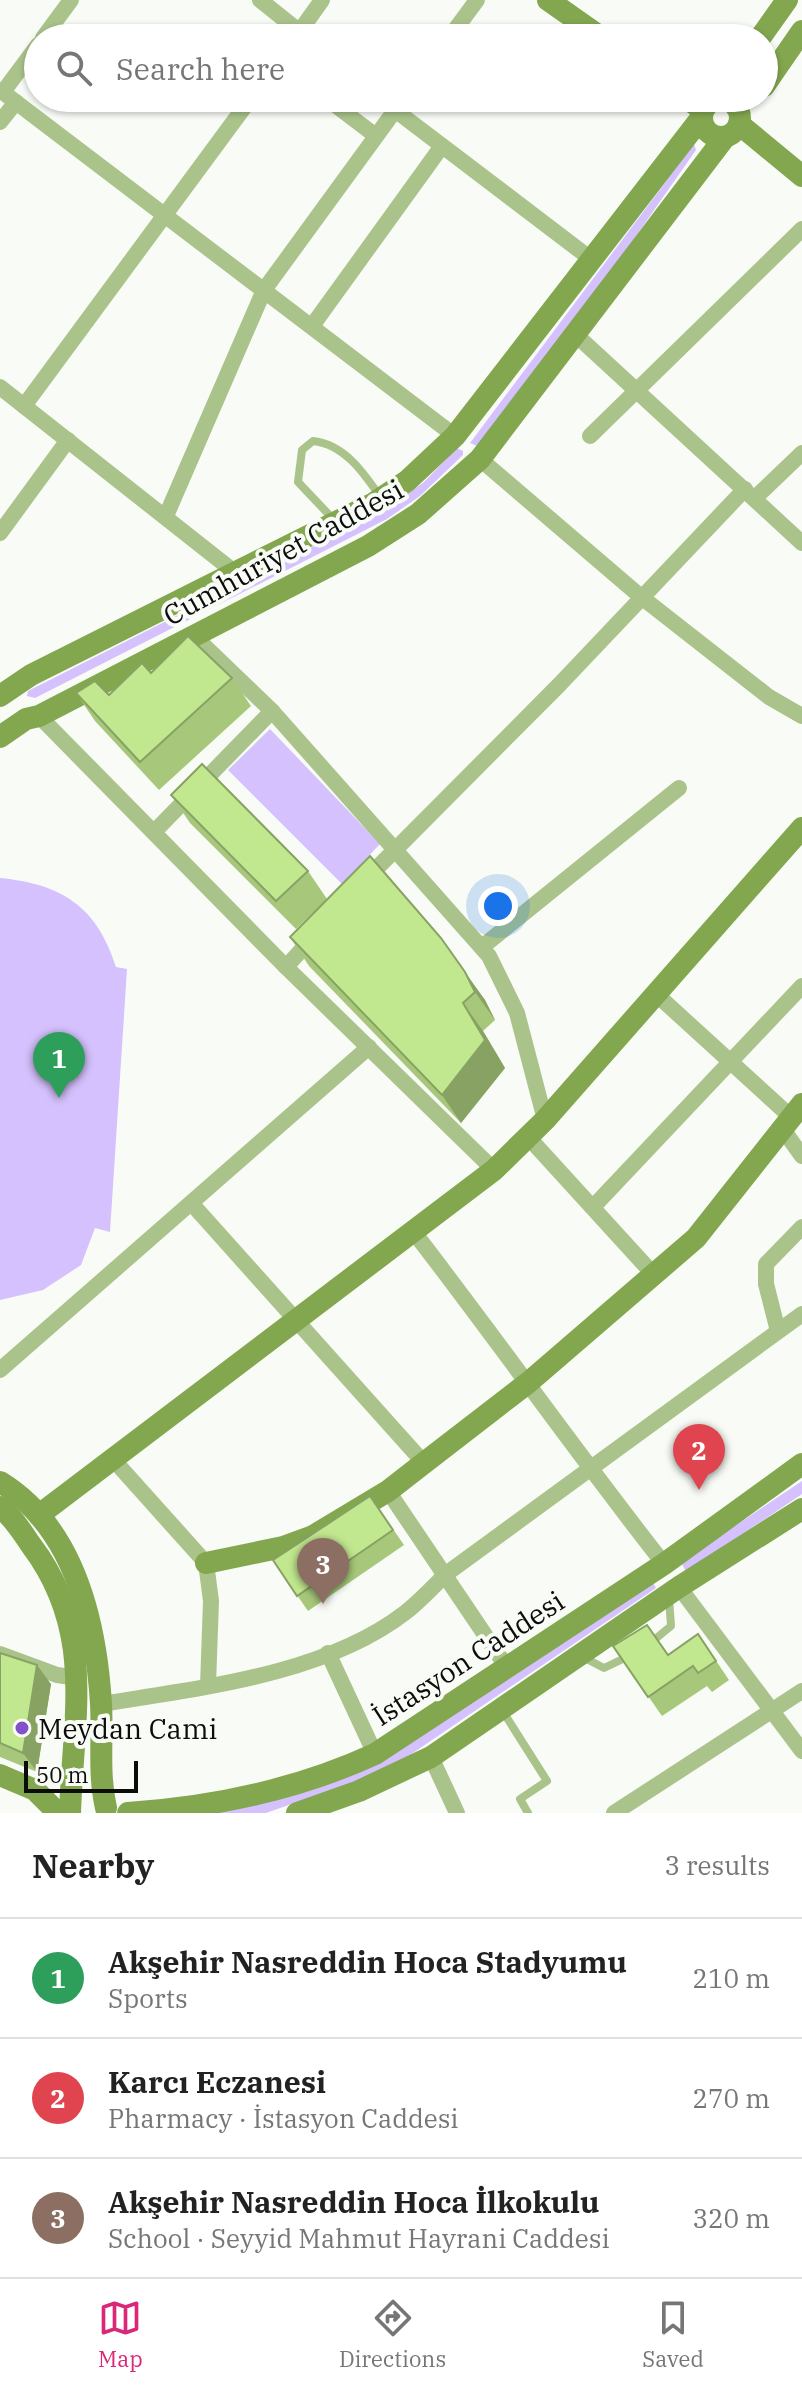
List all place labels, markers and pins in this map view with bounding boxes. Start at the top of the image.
pin: 1 [33,1032,85,1098]
pin: 2 [673,1424,725,1490]
pin: 3 [297,1538,349,1604]
place label: Meydan Cami [38,1710,217,1747]
marker: Meydan Cami [13,1719,31,1737]

